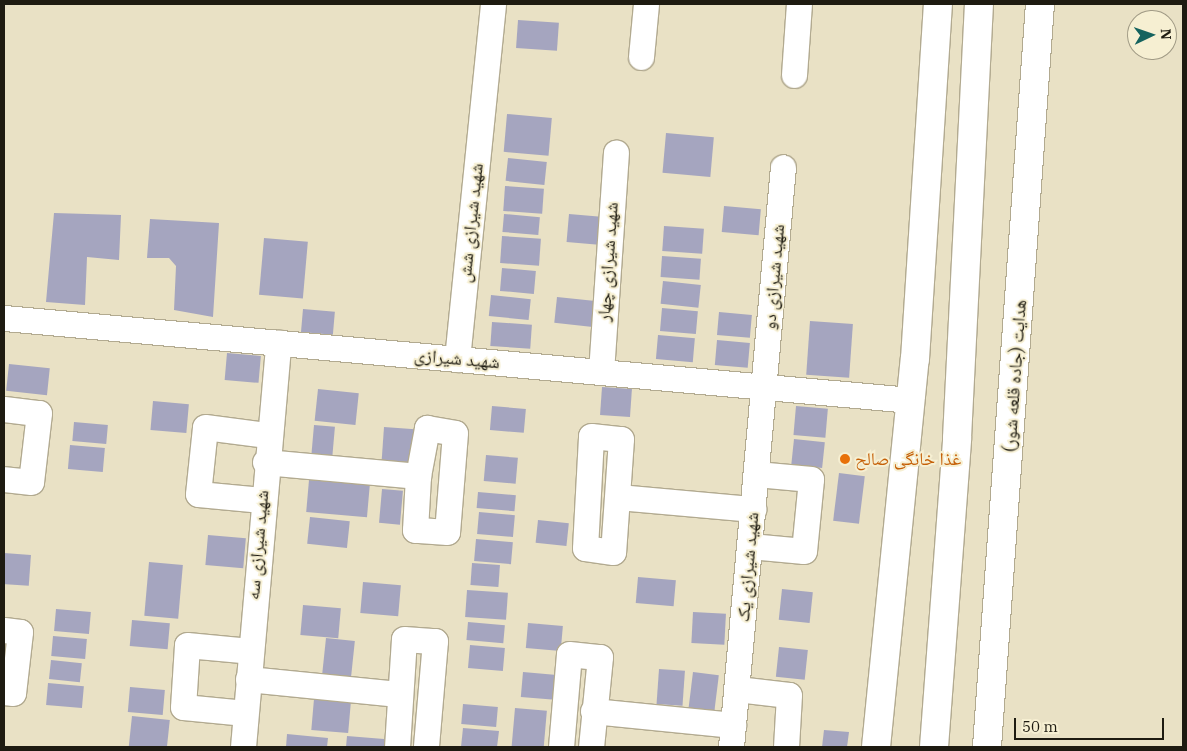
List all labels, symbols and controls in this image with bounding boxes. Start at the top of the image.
north arrow [1127,10,1177,60]
text: N [1157,28,1175,40]
street label: شهید شیرازی شش [454,162,488,284]
street label: شهید شیرازی چهار [593,201,623,323]
street label: شهید شیرازی دو [759,223,789,331]
street label: هدایت (جاده قلعه شور) [999,299,1031,453]
street label: شهید شیرازی [413,345,501,373]
place label: غذا خانگی صالح [855,448,961,470]
marker: غذا خانگی صالح [839,453,851,465]
street label: شهید شیرازی سه [242,489,274,601]
street label: شهید شیرازی یک [732,511,764,623]
scale bar [1017,708,1167,740]
text: 50 m [1022,717,1058,736]

